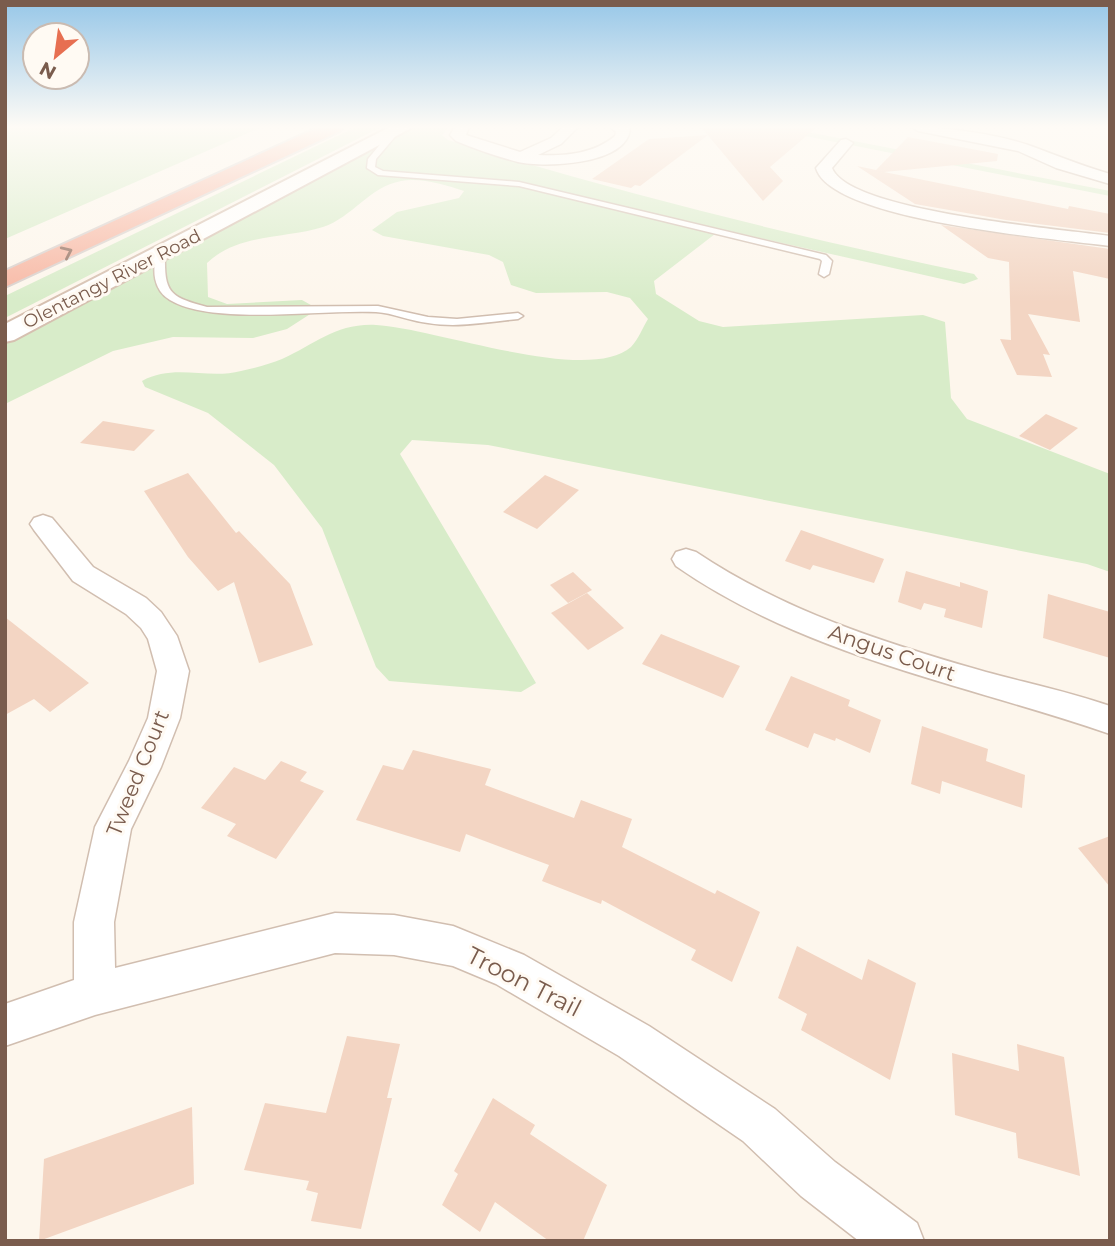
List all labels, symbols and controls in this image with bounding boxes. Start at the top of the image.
north arrow [21,21,91,91]
text: N [36,57,60,84]
street label: Olentangy River Road [19,225,205,333]
one-way arrow [60,246,72,260]
street label: Angus Court [825,619,959,686]
street label: Tweed Court [101,706,174,839]
street label: Troon Trail [462,940,586,1023]

